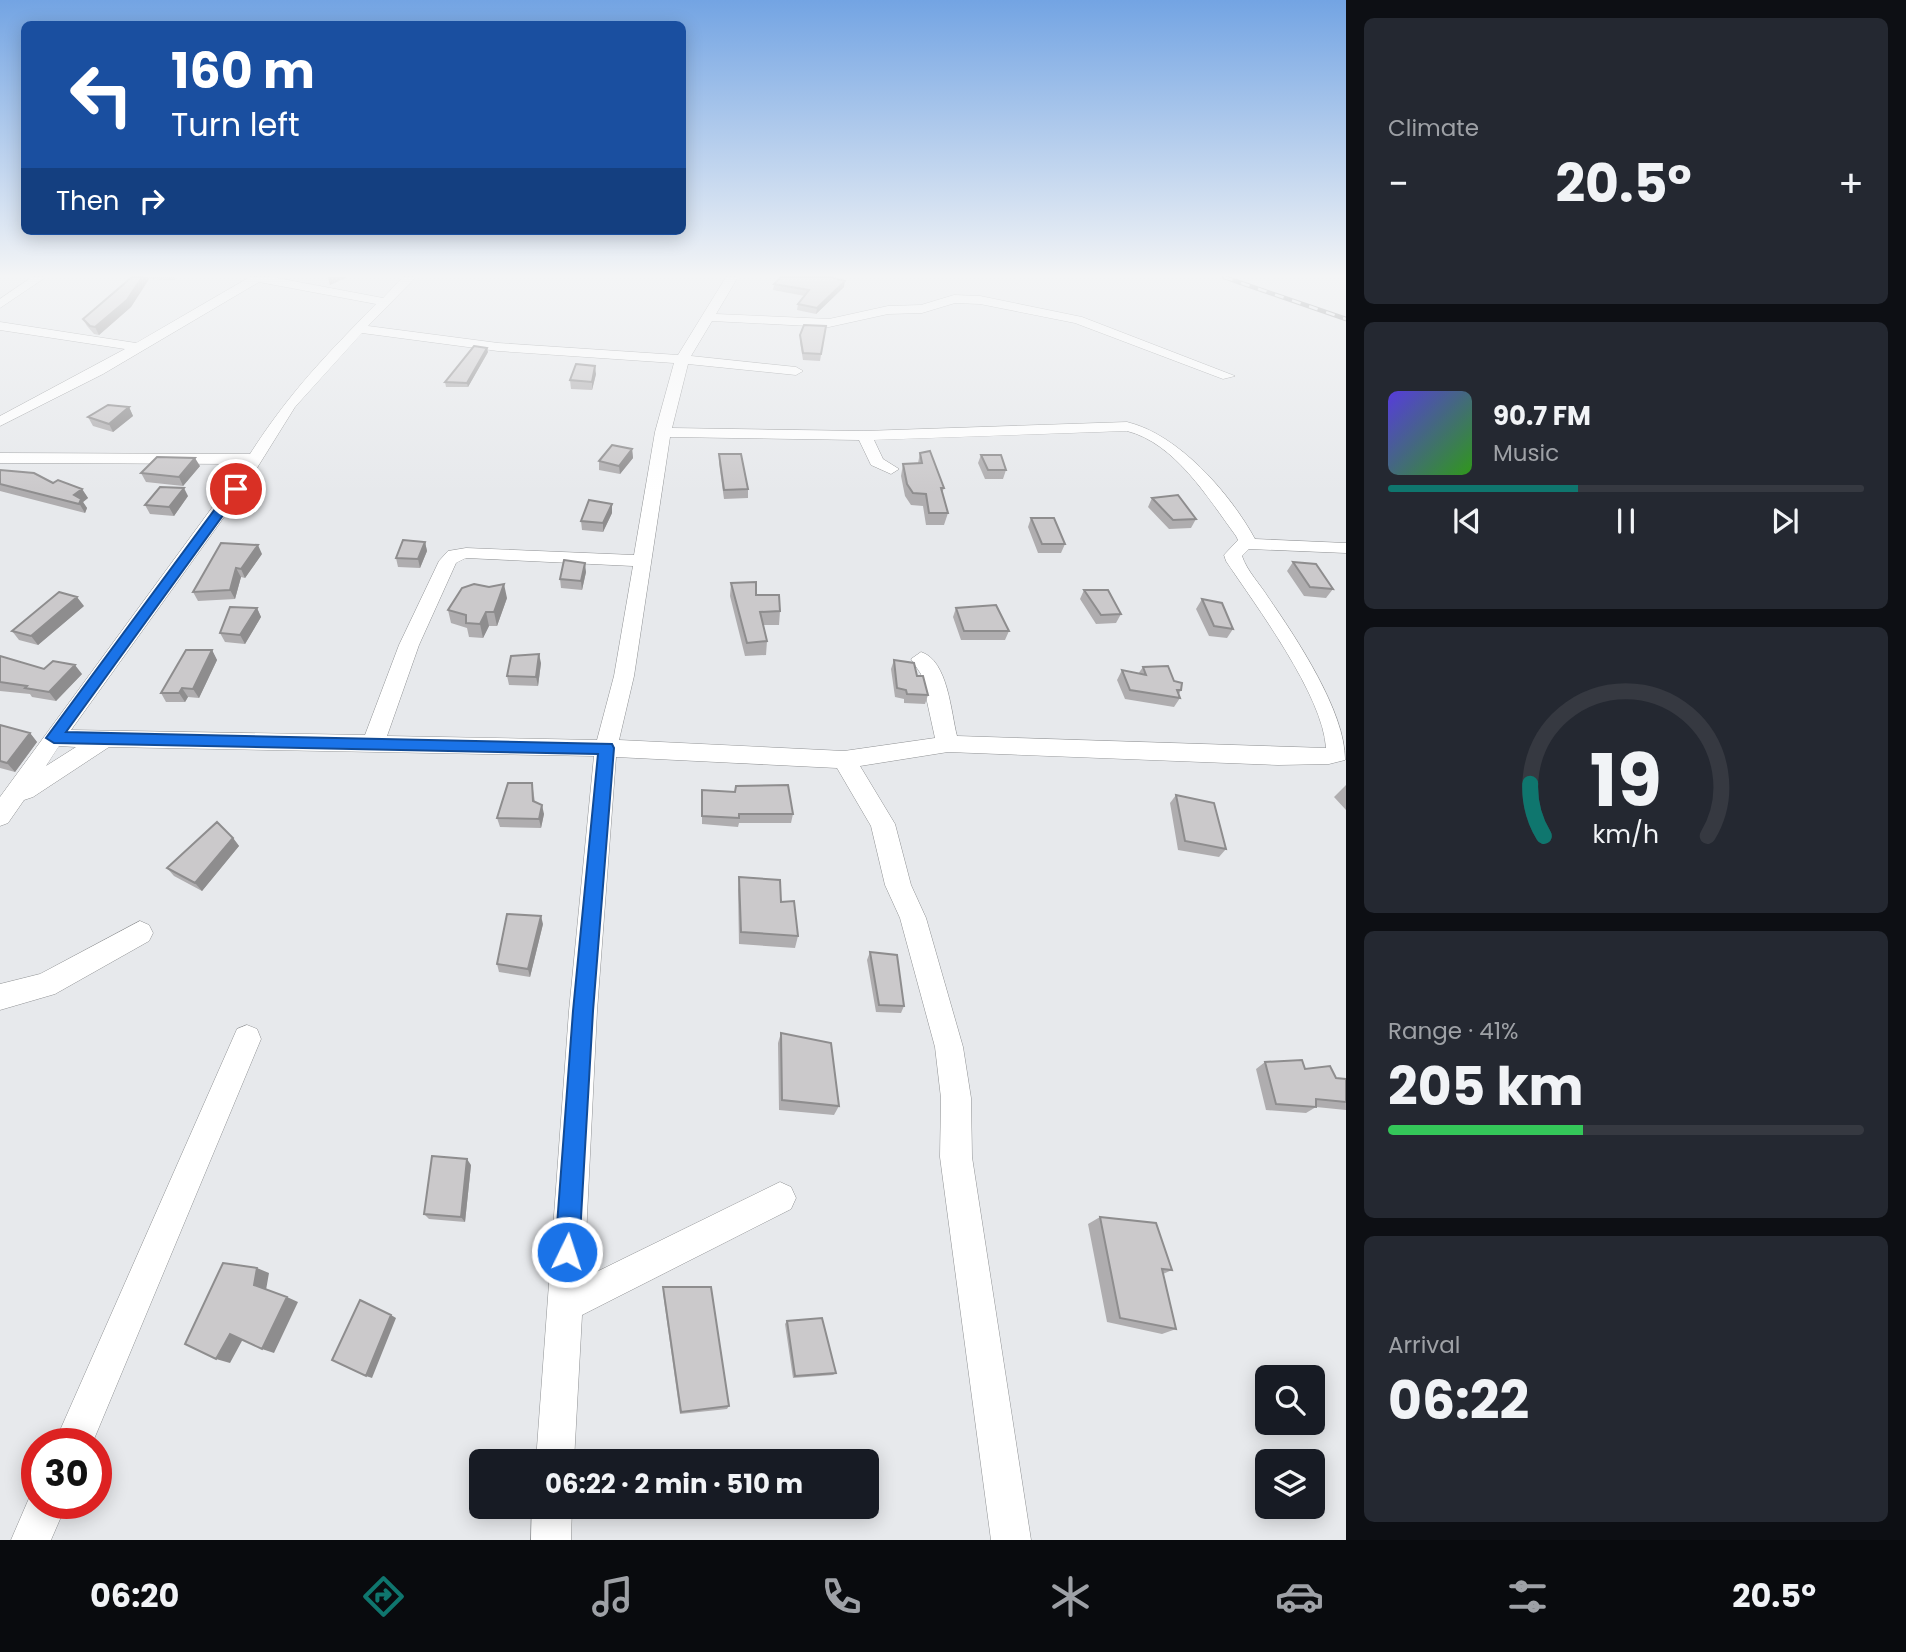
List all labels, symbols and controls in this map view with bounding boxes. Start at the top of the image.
text: 160 m [171,37,315,105]
icon: left [56,49,147,140]
text: Turn left [171,102,300,147]
text: Climate [1388,112,1479,144]
text: 20.5° [1555,147,1692,220]
text: − [1388,157,1409,210]
text: + [1838,157,1864,210]
icon: right [133,182,171,220]
text: Then [56,183,119,219]
text: 90.7 FM [1493,398,1591,434]
text: Music [1493,437,1559,469]
pin [206,459,266,519]
icon: arrive [217,470,255,508]
icon: previous [1448,502,1486,540]
icon: pause [1607,502,1645,540]
icon: next [1766,502,1804,540]
text: 19 [1590,730,1662,831]
text: km/h [1593,817,1659,852]
text: Range · 41% [1388,1015,1519,1047]
text: 205 km [1388,1050,1584,1123]
position arrow [530,1215,604,1289]
text: Arrival [1388,1329,1460,1361]
text: 06:22 [1388,1364,1529,1437]
map controls [1255,1365,1325,1519]
button: search [1255,1365,1325,1435]
speed limit sign: 30 [21,1428,112,1519]
button: layers [1255,1449,1325,1519]
text: 06:22 · 2 min · 510 m [545,1466,803,1502]
icon: directions [359,1572,408,1621]
icon: music [588,1572,637,1621]
icon: phone [817,1572,866,1621]
icon: climate [1046,1572,1095,1621]
icon: car [1275,1572,1324,1621]
icon: filters [1503,1572,1552,1621]
text: 06:20 [90,1573,179,1618]
text: 20.5° [1732,1573,1816,1618]

